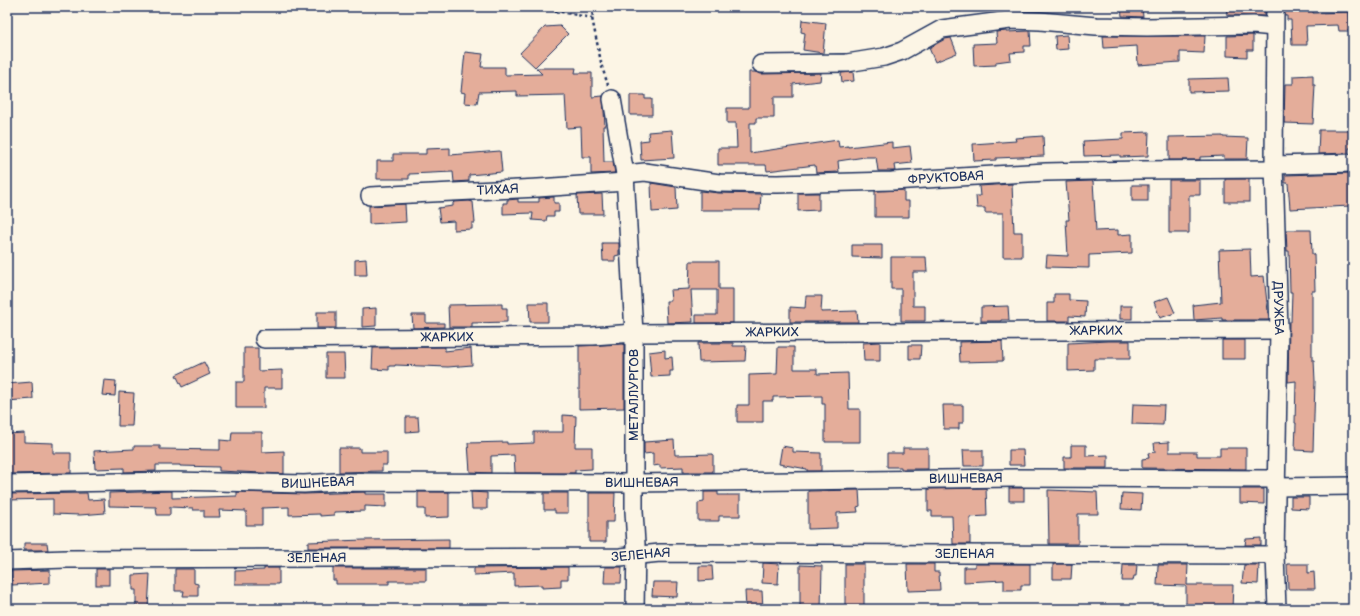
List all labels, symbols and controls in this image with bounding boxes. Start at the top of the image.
street label: ФРУКТОВАЯ [907,168,985,188]
street label: ТИХАЯ [476,181,519,199]
street label: ДРУЖБА [1270,281,1287,335]
street label: ЖАРКИХ [1069,323,1123,339]
street label: ЖАРКИХ [745,324,799,340]
street label: ЖАРКИХ [420,329,474,346]
street label: МЕТАЛЛУРГОВ [626,349,642,441]
street label: ВИШНЕВАЯ [929,470,1003,487]
street label: ВИШНЕВАЯ [281,474,355,492]
street label: ВИШНЕВАЯ [605,474,679,491]
street label: ЗЕЛЕНАЯ [611,545,671,565]
street label: ЗЕЛЕНАЯ [935,546,995,562]
street label: ЗЕЛЕНАЯ [287,550,347,566]

